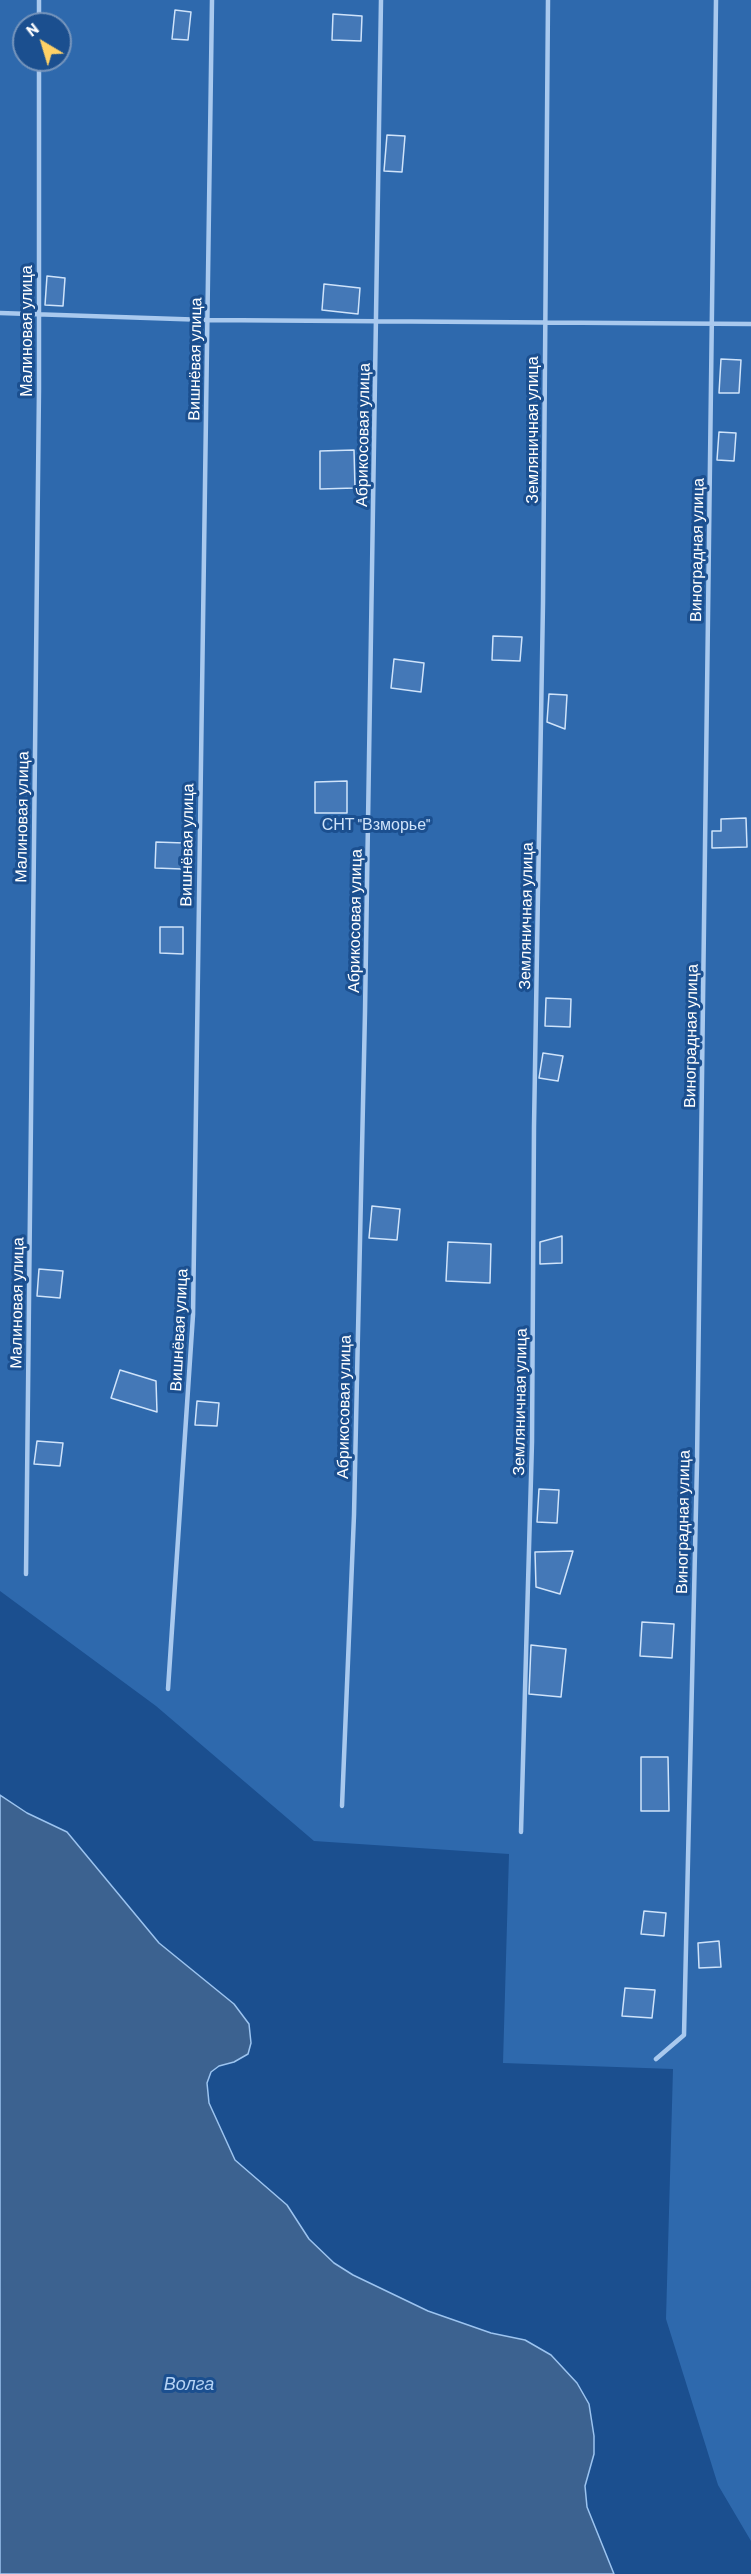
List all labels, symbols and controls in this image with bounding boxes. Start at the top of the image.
north arrow [12,12,72,72]
text: N [22,18,42,40]
street label: Малиновая улица [17,265,37,397]
street label: Вишнёвая улица [184,297,206,421]
street label: Земляничная улица [523,356,543,504]
street label: Абрикосовая улица [352,363,374,507]
street label: Виноградная улица [686,478,708,622]
street label: Малиновая улица [11,751,33,883]
street label: Вишнёвая улица [176,783,198,907]
park label: СНТ "Взморье" [322,815,430,835]
street label: Земляничная улица [515,842,537,990]
street label: Абрикосовая улица [344,849,366,993]
street label: Виноградная улица [680,964,702,1108]
street label: Малиновая улица [6,1237,28,1369]
street label: Вишнёвая улица [166,1268,192,1392]
street label: Земляничная улица [509,1328,531,1476]
street label: Абрикосовая улица [333,1335,355,1479]
street label: Виноградная улица [672,1450,694,1594]
water label: Волга [164,2373,214,2395]

